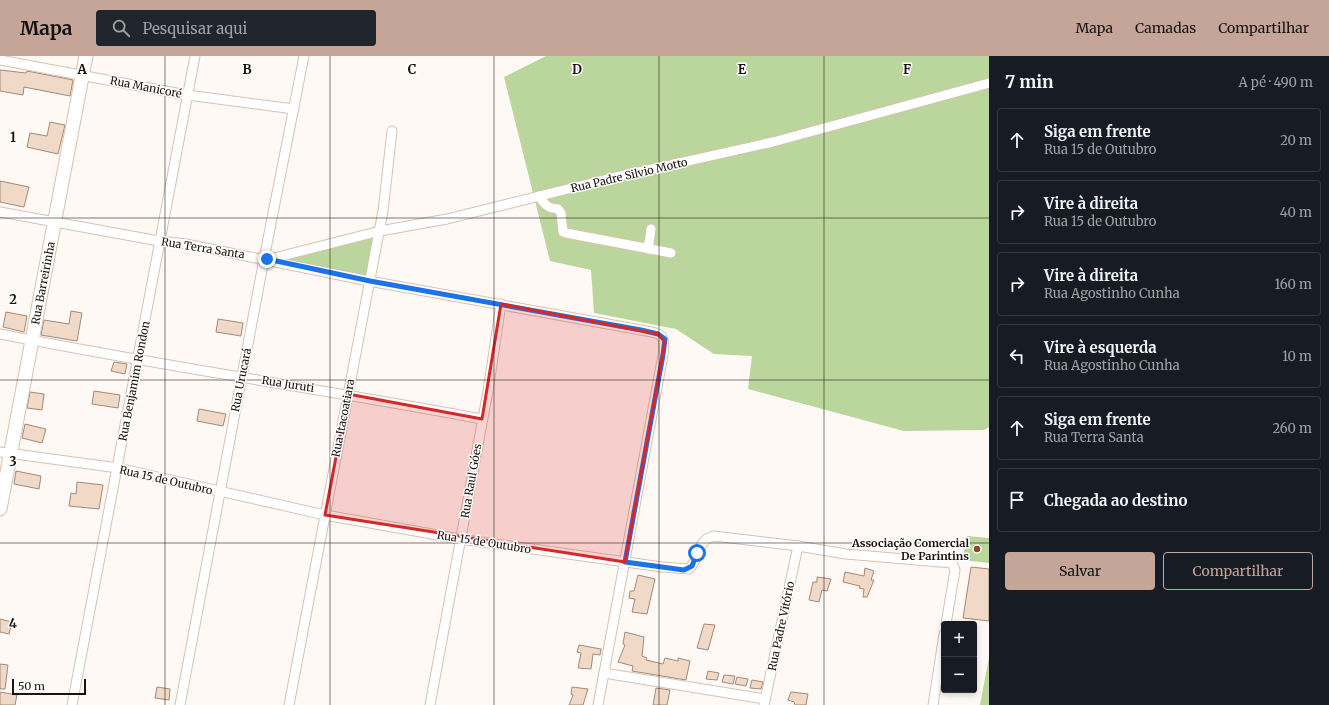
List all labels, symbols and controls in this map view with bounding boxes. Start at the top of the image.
search box [96,10,376,46]
text: Mapa [20,16,72,40]
icon: search [110,17,132,39]
text: Pesquisar aqui [142,19,247,38]
text: Mapa [1075,19,1113,37]
text: Camadas [1135,19,1196,37]
text: Compartilhar [1218,19,1309,37]
text: A [76,61,87,78]
text: B [242,61,252,78]
text: C [408,61,417,78]
text: D [572,61,582,78]
text: E [738,61,747,78]
text: F [903,61,911,78]
text: 7 min [1005,71,1054,93]
street label: Rua Manicoré [109,73,183,101]
text: A pé · 490 m [1239,74,1313,91]
text: Siga em frente [1044,122,1151,141]
text: 1 [10,129,16,146]
icon: ahead [1006,129,1028,151]
text: 20 m [1280,132,1312,149]
text: Rua 15 de Outubro [1044,141,1156,158]
street label: Rua Padre Silvio Motto [569,155,689,195]
text: Vire à direita [1044,194,1138,213]
icon: right [1006,201,1028,223]
text: 40 m [1280,204,1312,221]
text: Rua 15 de Outubro [1044,213,1156,230]
street label: Rua Terra Santa [160,234,246,262]
street label: Rua Barreirinha [28,240,58,326]
route end [258,250,276,268]
text: Vire à direita [1044,266,1138,285]
icon: right [1006,273,1028,295]
text: 160 m [1274,276,1312,293]
text: Rua Agostinho Cunha [1044,285,1180,302]
text: 2 [9,291,17,308]
street label: Rua Benjamim Rondon [115,319,153,442]
text: Vire à esquerda [1044,338,1157,357]
icon: left [1006,345,1028,367]
street label: Rua Urucará [228,347,254,413]
text: 10 m [1282,348,1312,365]
text: Rua Agostinho Cunha [1044,357,1180,374]
street label: Rua Juruti [261,373,316,395]
street label: Rua Itacoatiara [329,378,357,458]
text: Siga em frente [1044,410,1151,429]
icon: ahead [1006,417,1028,439]
text: 260 m [1272,420,1312,437]
text: Rua Terra Santa [1044,429,1144,446]
street label: Rua Raul Góes [458,443,484,519]
text: 3 [9,453,17,470]
street label: Rua 15 de Outubro [118,462,214,498]
icon: arrive [1006,489,1028,511]
text: Chegada ao destino [1044,491,1187,510]
street label: Rua 15 de Outubro [436,528,533,556]
place label: Associação Comercial De Parintins [851,536,969,563]
route start [688,544,706,562]
marker: Associação Comercial De Parintins [972,544,982,554]
button: Salvar [1005,552,1155,590]
button: Compartilhar [1163,552,1313,590]
street label: Rua Padre Vitório [765,579,797,672]
text: 4 [9,615,18,632]
map controls [941,621,977,693]
button: + [941,621,977,657]
button: − [941,657,977,693]
scale bar [12,677,86,696]
text: 50 m [18,679,45,693]

